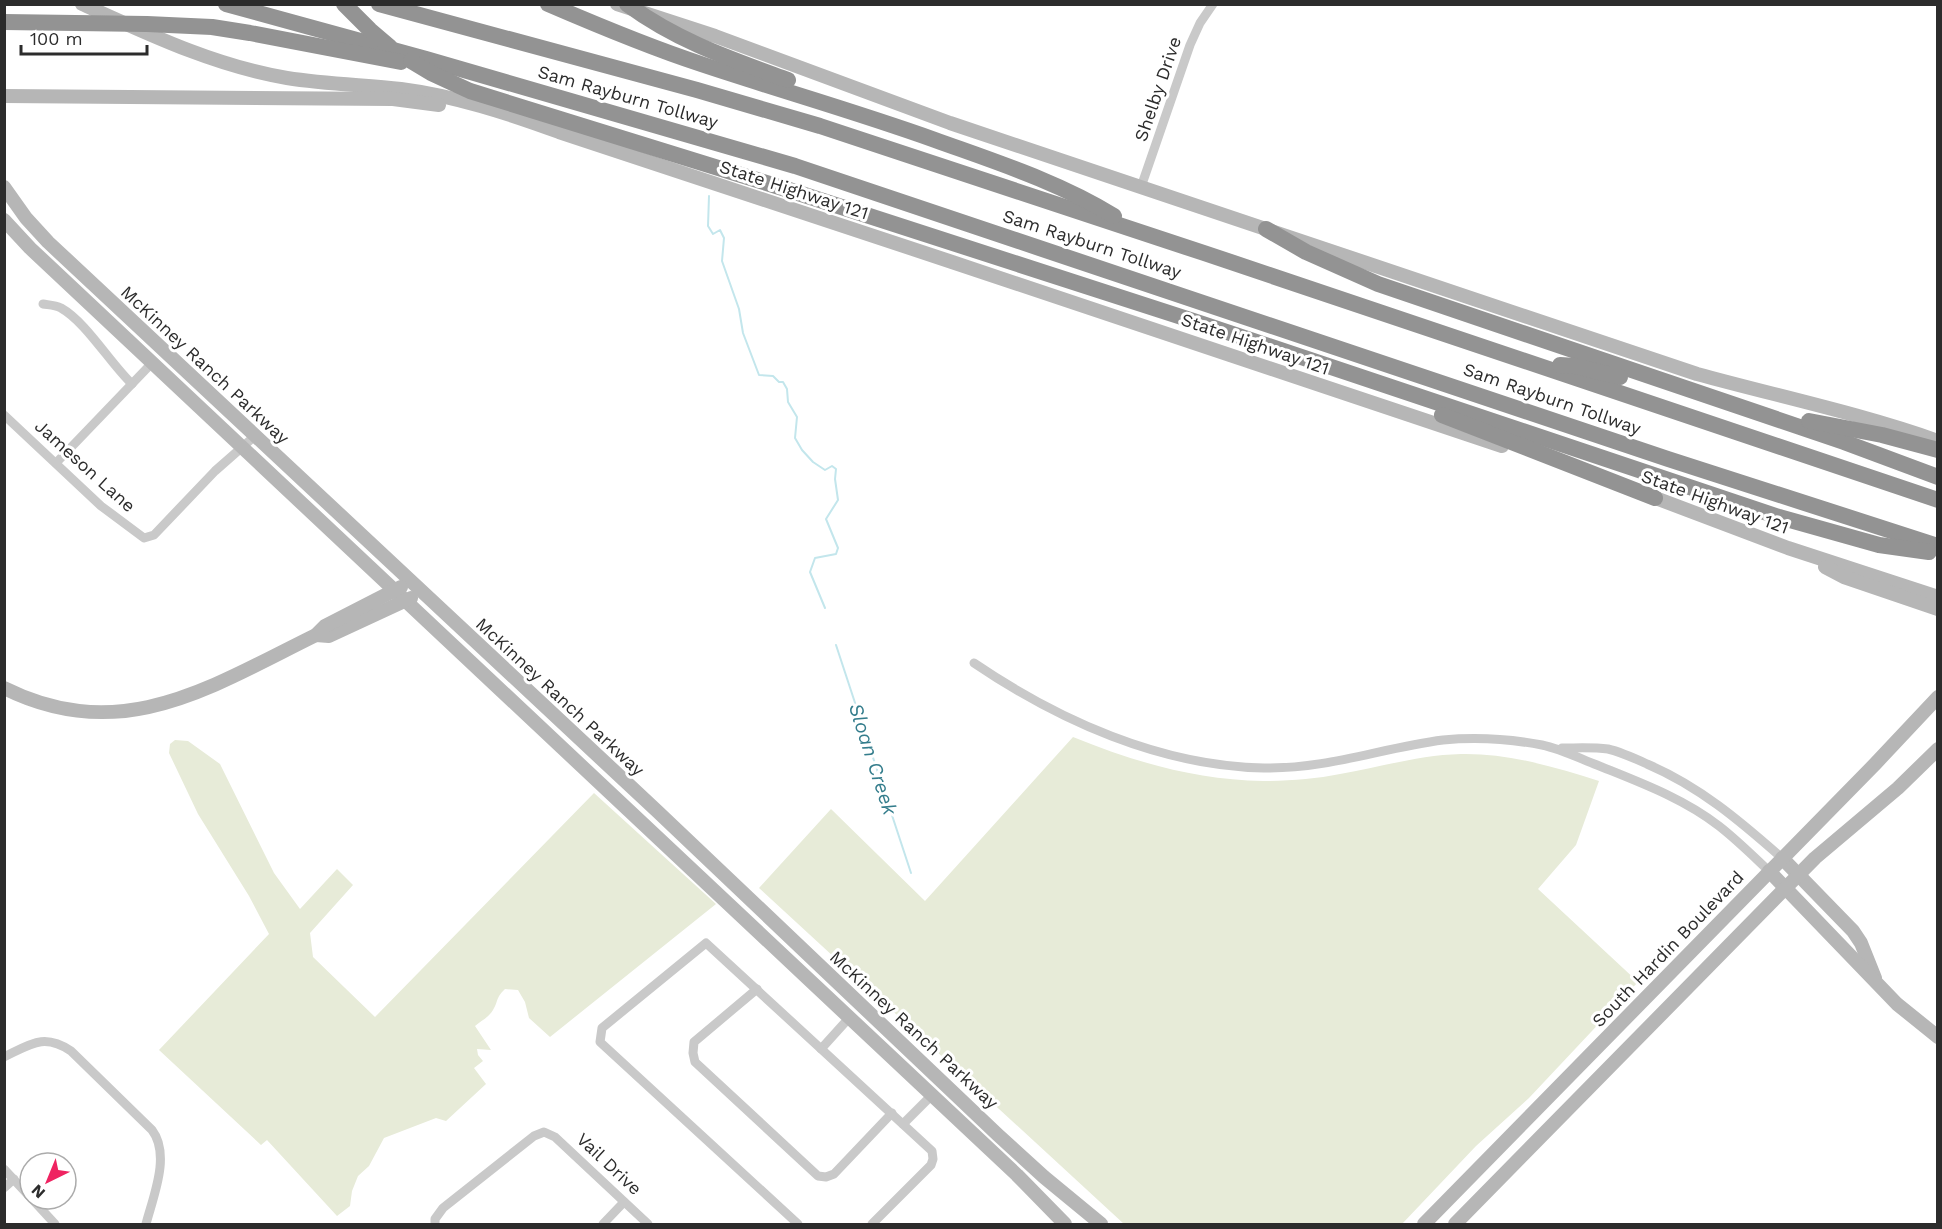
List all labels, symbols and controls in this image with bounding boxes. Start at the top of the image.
scale bar [21,18,147,56]
text: 100 m [30,28,83,49]
street label: Shelby Drive [1130,34,1185,144]
street label: Sam Rayburn Tollway [536,61,721,133]
street label: State Highway 121 [717,156,871,223]
street label: Sam Rayburn Tollway [1000,205,1185,283]
street label: McKinney Ranch Parkway [117,281,294,449]
street label: State Highway 121 [1178,308,1332,379]
street label: Sam Rayburn Tollway [1461,358,1644,439]
street label: Jameson Lane [31,415,140,516]
street label: State Highway 121 [1639,465,1792,538]
street label: McKinney Ranch Parkway [472,613,649,781]
water label: Sloan Creek [844,700,903,819]
street label: South Hardin Boulevard [1588,866,1748,1031]
street label: McKinney Ranch Parkway [826,946,1003,1114]
street label: Vail Drive [572,1128,646,1199]
north arrow [18,1151,78,1211]
text: N [27,1181,49,1203]

